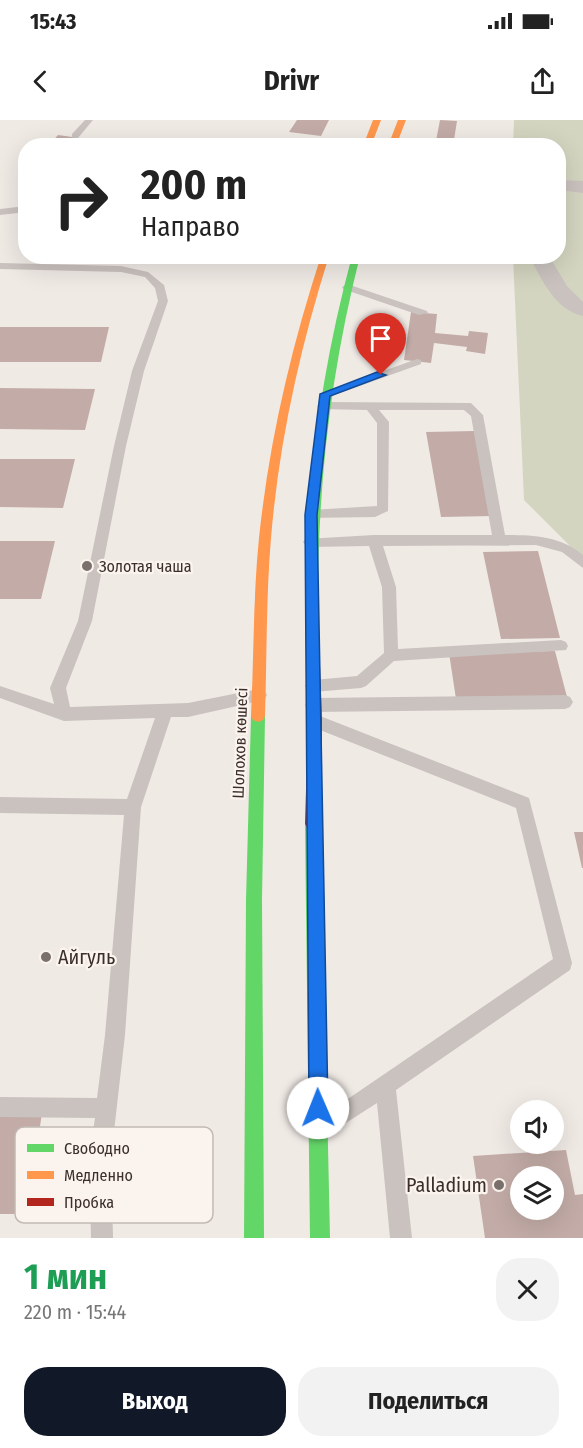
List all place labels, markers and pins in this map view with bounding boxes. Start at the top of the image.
pin [355,313,406,375]
place label: Золотая чаша [99,557,192,576]
marker: Золотая чаша [80,559,94,573]
place label: Айгуль [58,945,115,969]
marker: Айгуль [39,950,53,964]
place label: Palladium [406,1173,487,1197]
marker: Palladium [492,1178,506,1192]

